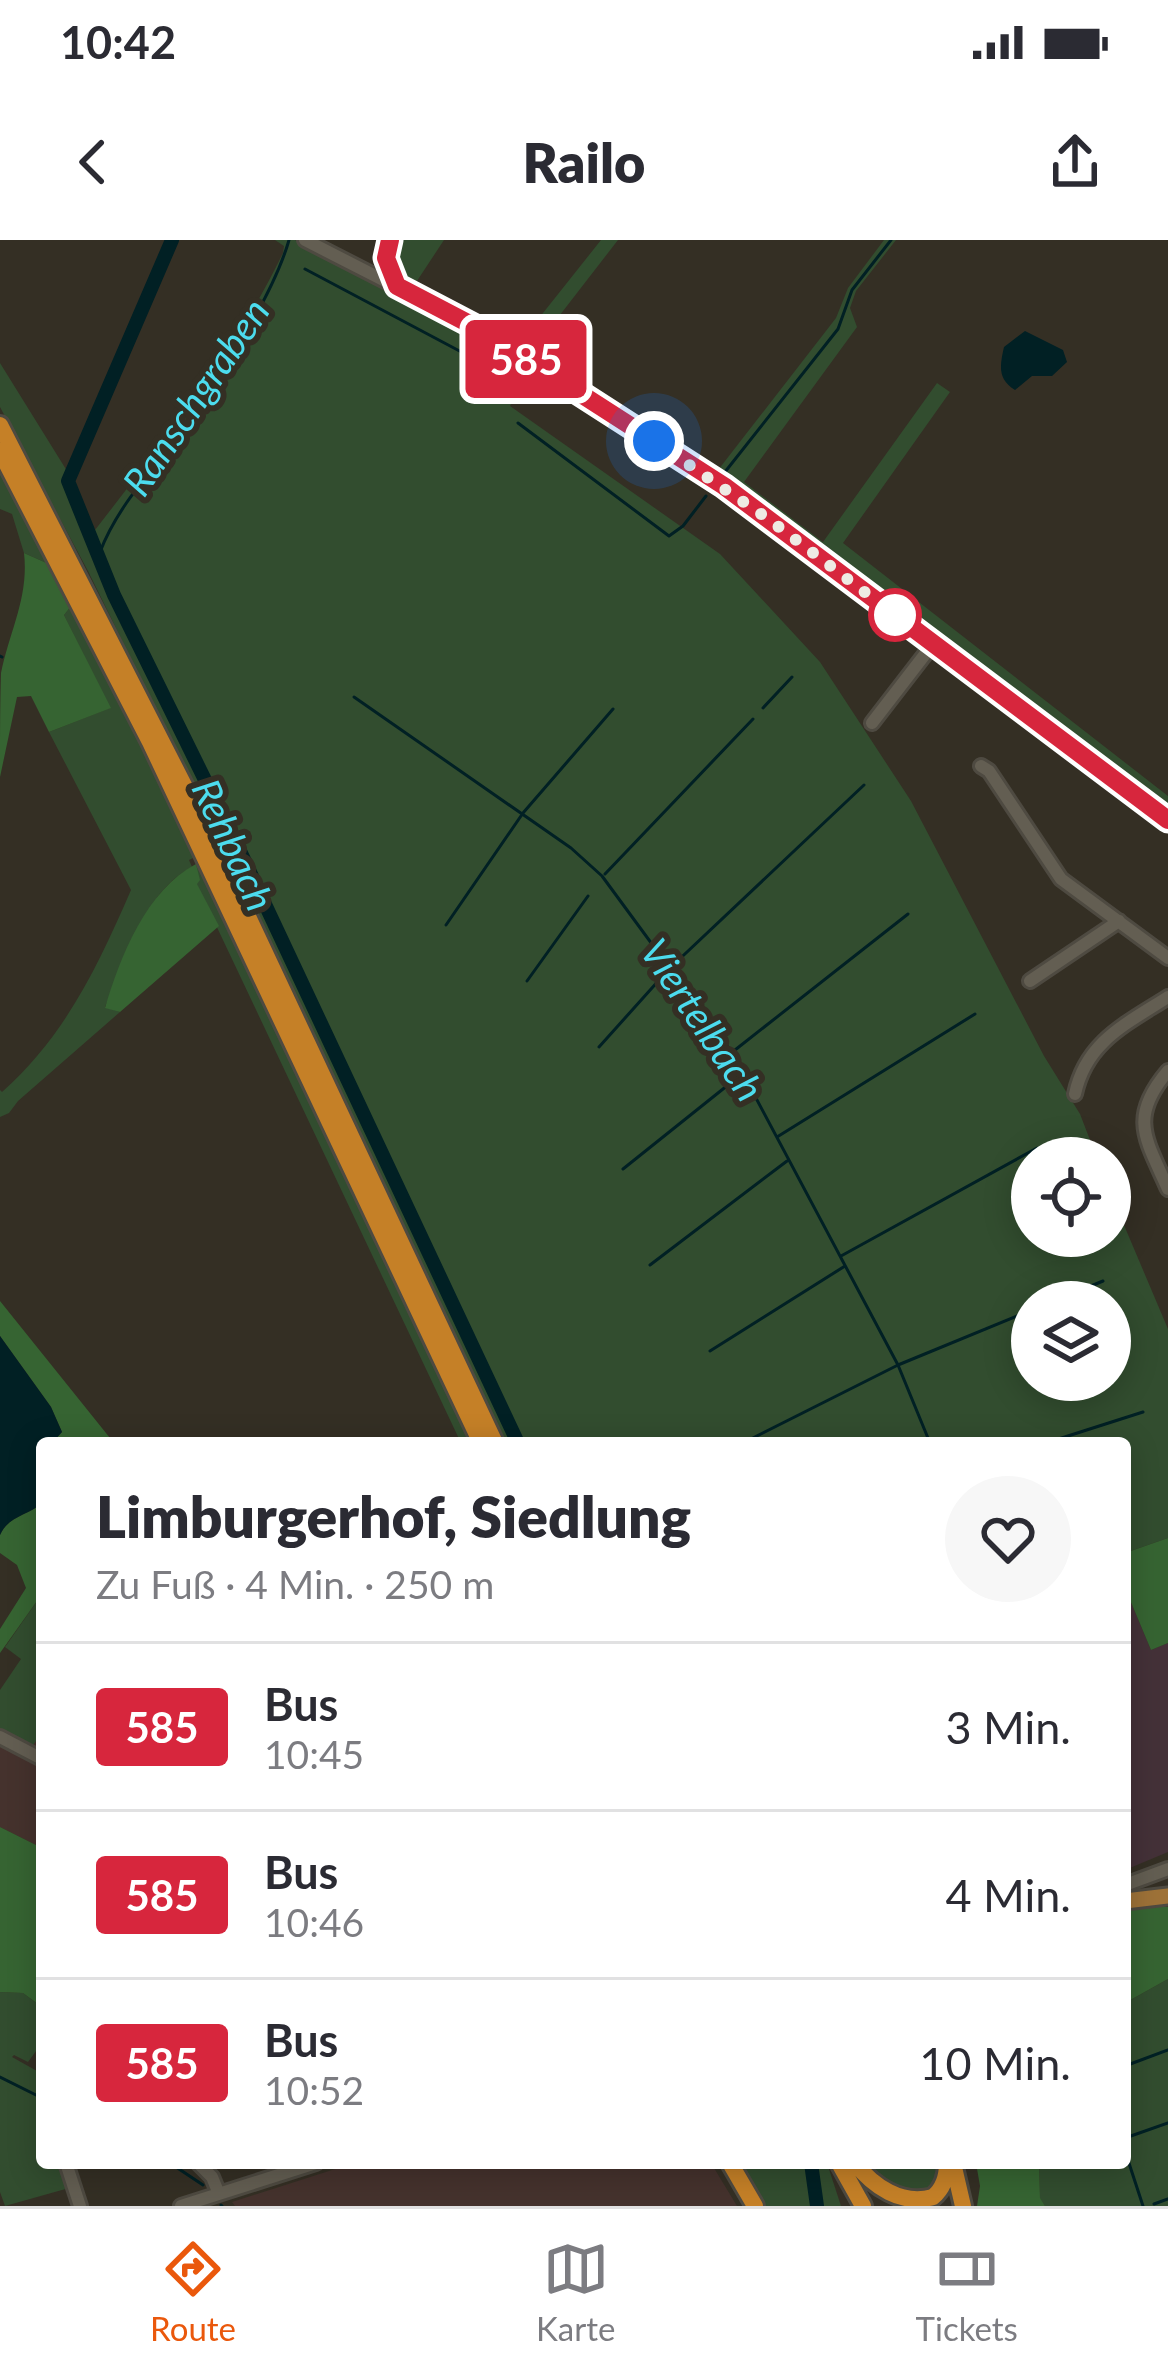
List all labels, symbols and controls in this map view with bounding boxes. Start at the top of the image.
text: 10:42 [60,15,176,69]
icon: back [60,129,126,195]
icon: share [1042,129,1108,195]
text: Railo [523,130,645,195]
water label: Ranschgraben [113,289,278,504]
line badge: 585 [457,320,595,398]
text: 585 [489,334,563,384]
your location [624,411,684,471]
unlabelled marker [870,590,920,640]
water label: Rehbach [184,772,284,918]
water label: Viertelbach [632,930,774,1109]
map controls [1011,1137,1131,1401]
button: locate [1011,1137,1131,1257]
button: layers [1011,1281,1131,1401]
button: heart [945,1476,1071,1602]
text: Limburgerhof, Siedlung [96,1482,691,1550]
text: Zu Fuß · 4 Min. · 250 m [96,1561,494,1607]
text: Bus [264,1677,338,1731]
text: 3 Min. [945,1700,1071,1754]
text: 585 [125,1702,199,1752]
text: 10:45 [264,1731,364,1777]
text: Bus [264,1845,338,1899]
text: 4 Min. [945,1868,1071,1922]
text: 585 [125,1870,199,1920]
text: 10:46 [264,1899,364,1945]
text: Bus [264,2013,338,2067]
text: 10 Min. [919,2036,1071,2090]
text: 585 [125,2038,199,2088]
text: 10:52 [264,2067,364,2113]
tab: Route [150,2236,236,2348]
tab: Karte [536,2236,615,2348]
tab: Tickets [916,2236,1018,2348]

